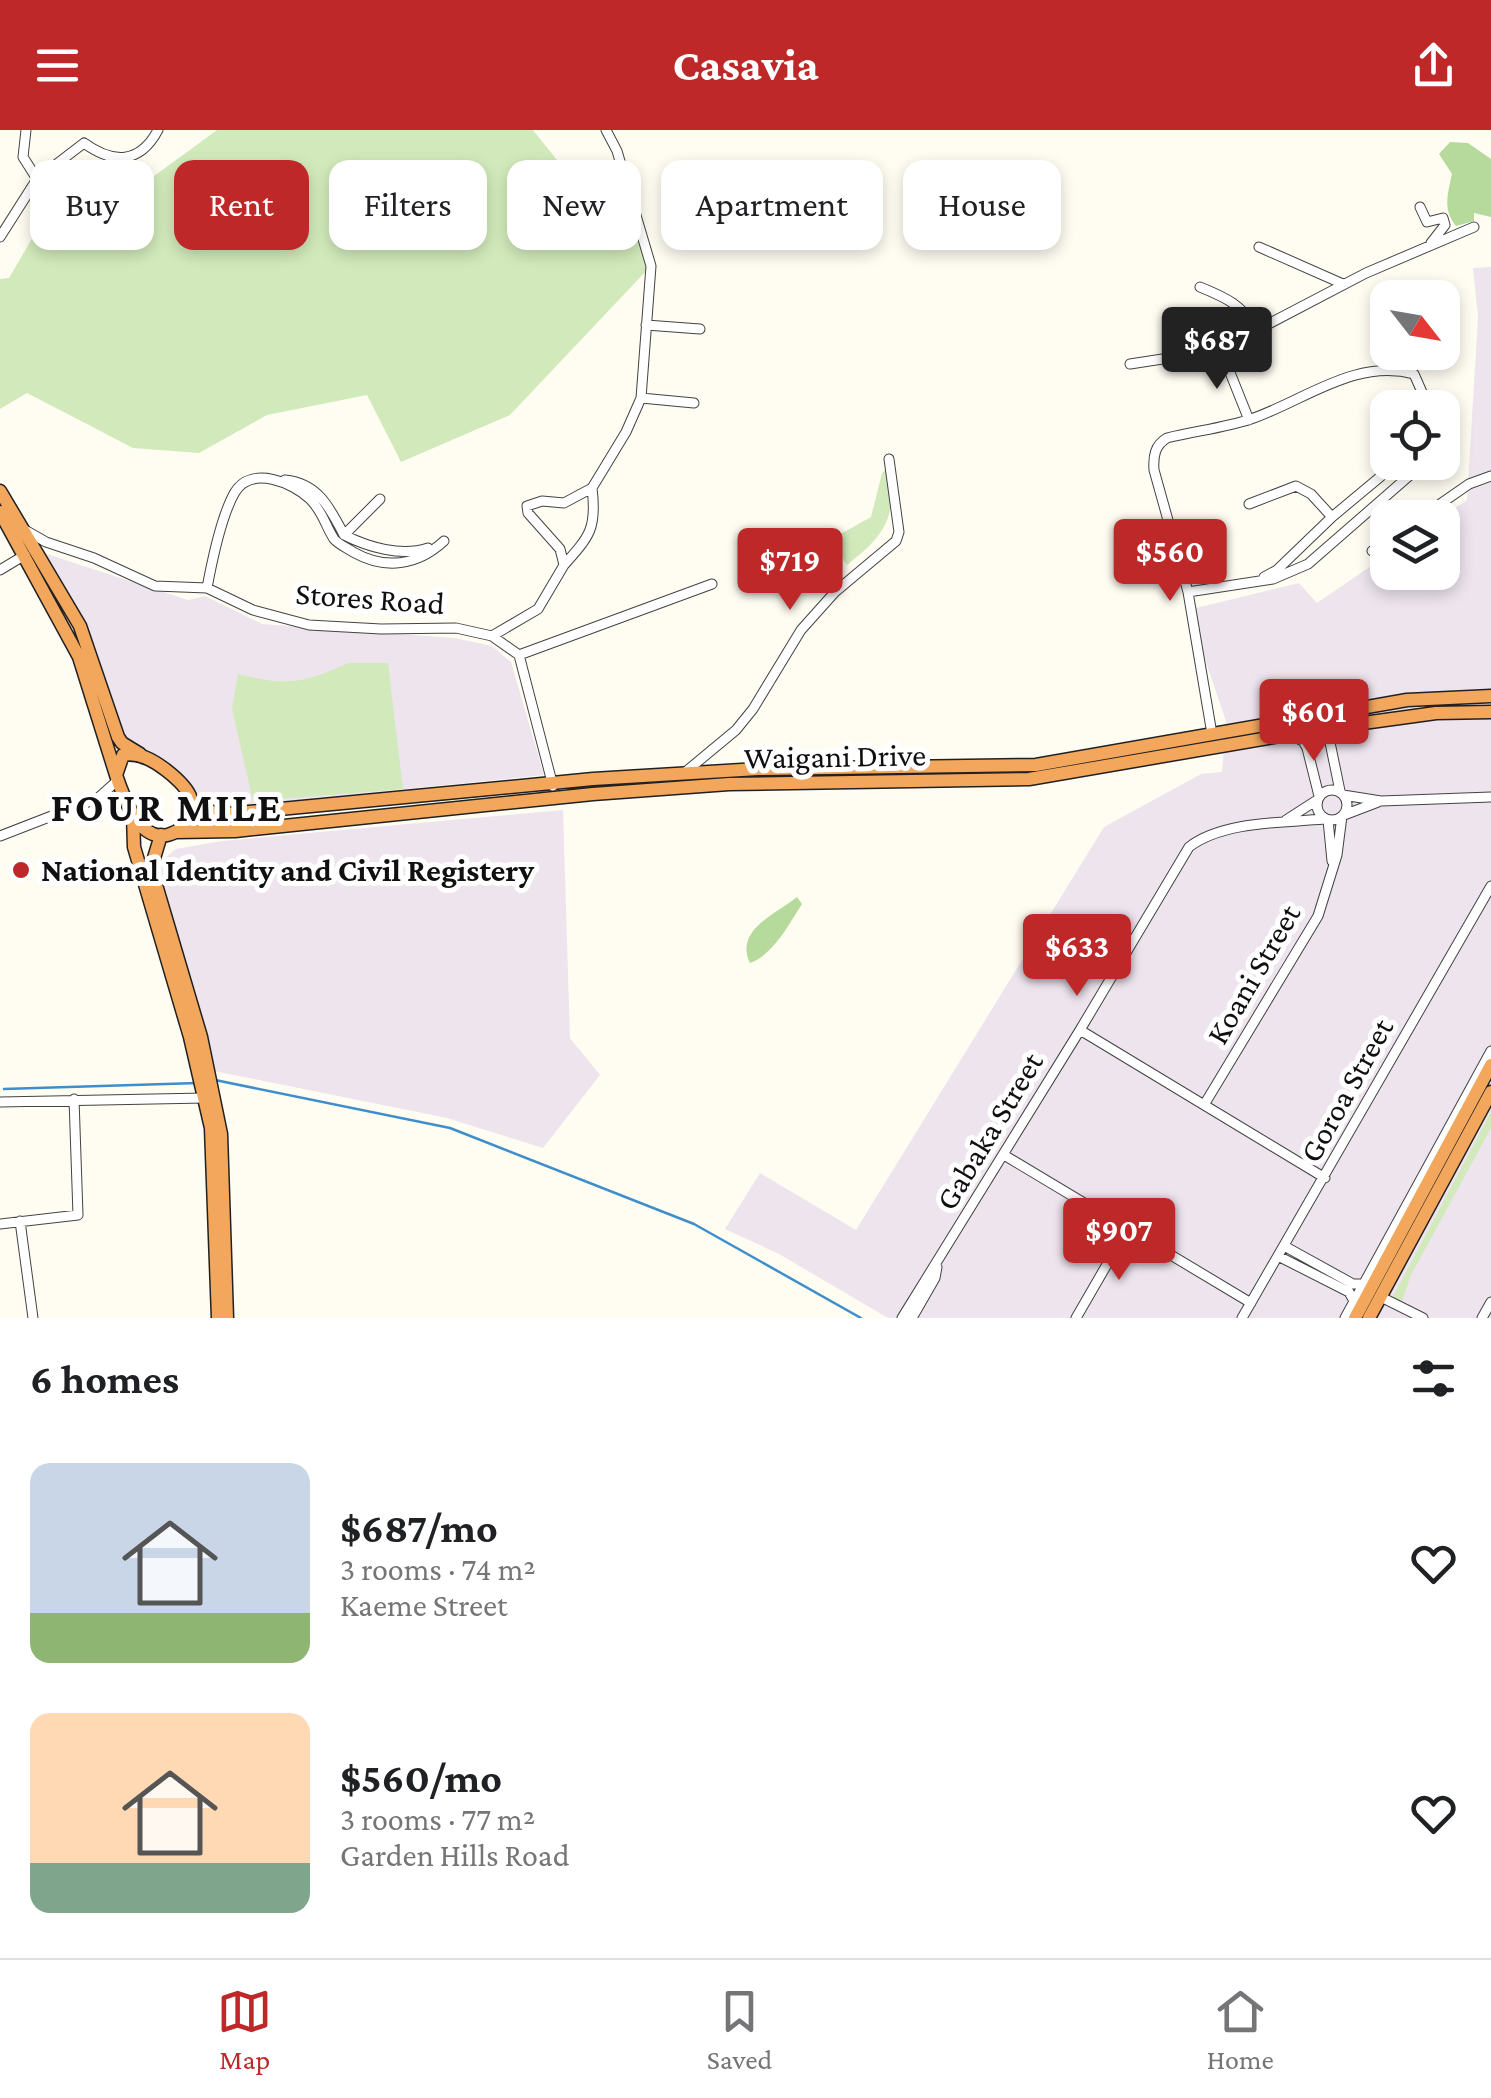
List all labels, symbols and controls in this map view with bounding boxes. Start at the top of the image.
icon: menu [30,38,85,93]
icon: share [1406,38,1461,93]
text: Casavia [672,40,819,90]
chip: Buy [30,160,154,250]
chip: Rent [174,160,309,250]
chip: Filters [329,160,487,250]
chip: New [507,160,641,250]
chip: Apartment [661,160,883,250]
chip: House [903,160,1061,250]
north arrow [1370,280,1460,370]
map controls [1370,280,1460,590]
pin: $687 [1158,307,1276,392]
text: $687 [1184,321,1250,357]
button: locate [1370,390,1460,480]
button: layers [1370,500,1460,590]
pin: $560 [1111,519,1229,604]
pin: $719 [731,528,849,613]
text: $560 [1136,533,1204,569]
text: $719 [760,542,820,578]
street label: Stores Road [294,575,446,621]
pin: $601 [1255,679,1373,764]
text: $601 [1282,693,1346,729]
street label: Waigani Drive [743,736,927,776]
district label: FOUR MILE [51,783,283,830]
place label: National Identity and Civil Registery [41,852,534,888]
marker: National Identity and Civil Registery [10,859,32,881]
street label: Koani Street [1199,897,1308,1050]
pin: $633 [1018,914,1136,999]
text: $633 [1045,928,1109,964]
street label: Goroa Street [1292,1012,1400,1168]
street label: Gabaka Street [928,1045,1050,1216]
pin: $907 [1060,1198,1178,1283]
text: $907 [1085,1212,1153,1248]
icon: filters [1406,1351,1461,1406]
text: 6 homes [30,1355,179,1402]
icon: home [110,1503,230,1623]
text: $687/mo [340,1504,498,1551]
icon: heart [1406,1536,1461,1591]
text: 3 rooms · 74 m² [340,1551,536,1587]
text: Kaeme Street [340,1587,508,1623]
icon: home [110,1753,230,1873]
text: $560/mo [340,1754,502,1801]
icon: heart [1406,1786,1461,1841]
text: 3 rooms · 77 m² [340,1801,535,1837]
text: Garden Hills Road [340,1837,569,1873]
tab: Map [217,1984,272,2075]
tab: Saved [707,1984,772,2075]
tab: Home [1207,1984,1274,2075]

